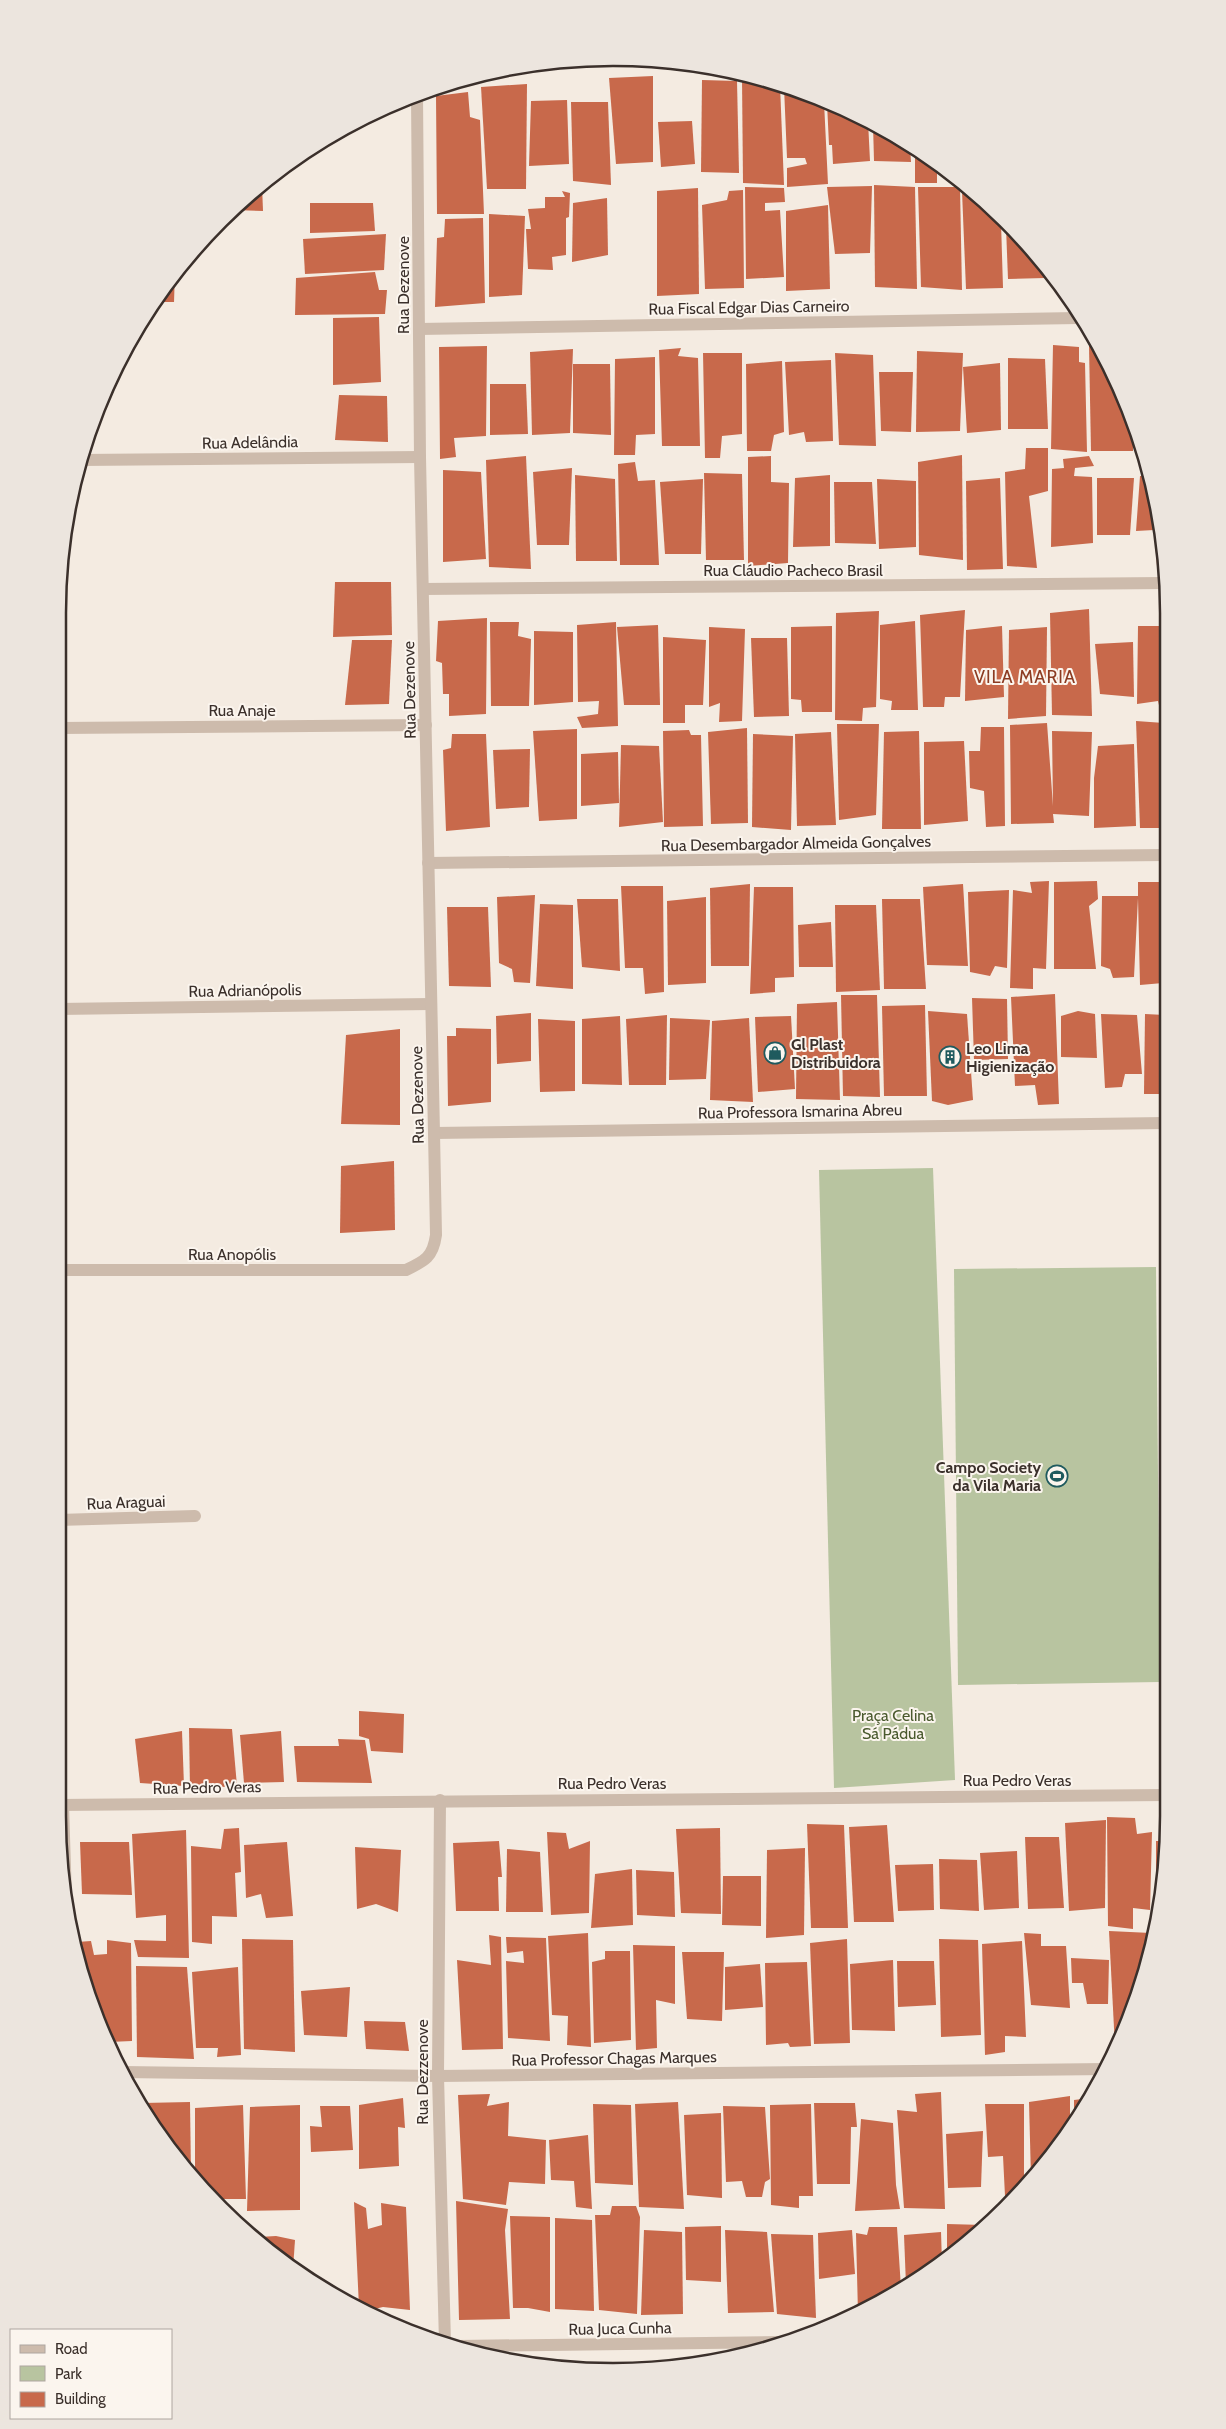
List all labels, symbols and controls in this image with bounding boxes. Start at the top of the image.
street label: Rua Dezenove [394,236,413,334]
street label: Rua Fiscal Edgar Dias Carneiro [648,296,850,319]
street label: Rua Adelândia [202,432,299,453]
street label: Rua Cláudio Pacheco Brasil [703,561,883,580]
street label: Rua Dezenove [399,641,420,739]
district label: VILA MARIA [974,666,1076,688]
street label: Rua Anaje [208,701,276,720]
street label: Rua Desembargador Almeida Gonçalves [661,832,932,855]
street label: Rua Adrianópolis [188,980,302,1001]
place label: Gl Plast Distribuidora [791,1035,881,1072]
place label: Leo Lima Higienização [966,1039,1054,1076]
shop icon: Gl Plast Distribuidora [763,1041,787,1065]
building icon: Leo Lima Higienização [938,1045,962,1069]
street label: Rua Dezenove [407,1046,428,1144]
street label: Rua Professora Ismarina Abreu [698,1100,902,1123]
street label: Rua Anopólis [188,1245,276,1264]
place label: Campo Society da Vila Maria [936,1458,1041,1495]
sports icon: Campo Society da Vila Maria [1045,1464,1069,1488]
street label: Rua Araguai [86,1492,166,1513]
park label: Praça Celina Sá Pádua [852,1706,934,1743]
street label: Rua Pedro Veras [963,1771,1072,1790]
street label: Rua Pedro Veras [558,1774,667,1793]
street label: Rua Pedro Veras [153,1777,262,1798]
street label: Rua Dezzenove [413,2019,432,2125]
street label: Rua Professor Chagas Marques [511,2047,717,2070]
street label: Rua Juca Cunha [568,2318,672,2339]
legend [10,2329,172,2419]
text: Road [55,2340,88,2358]
text: Park [55,2365,82,2383]
text: Building [55,2390,106,2408]

